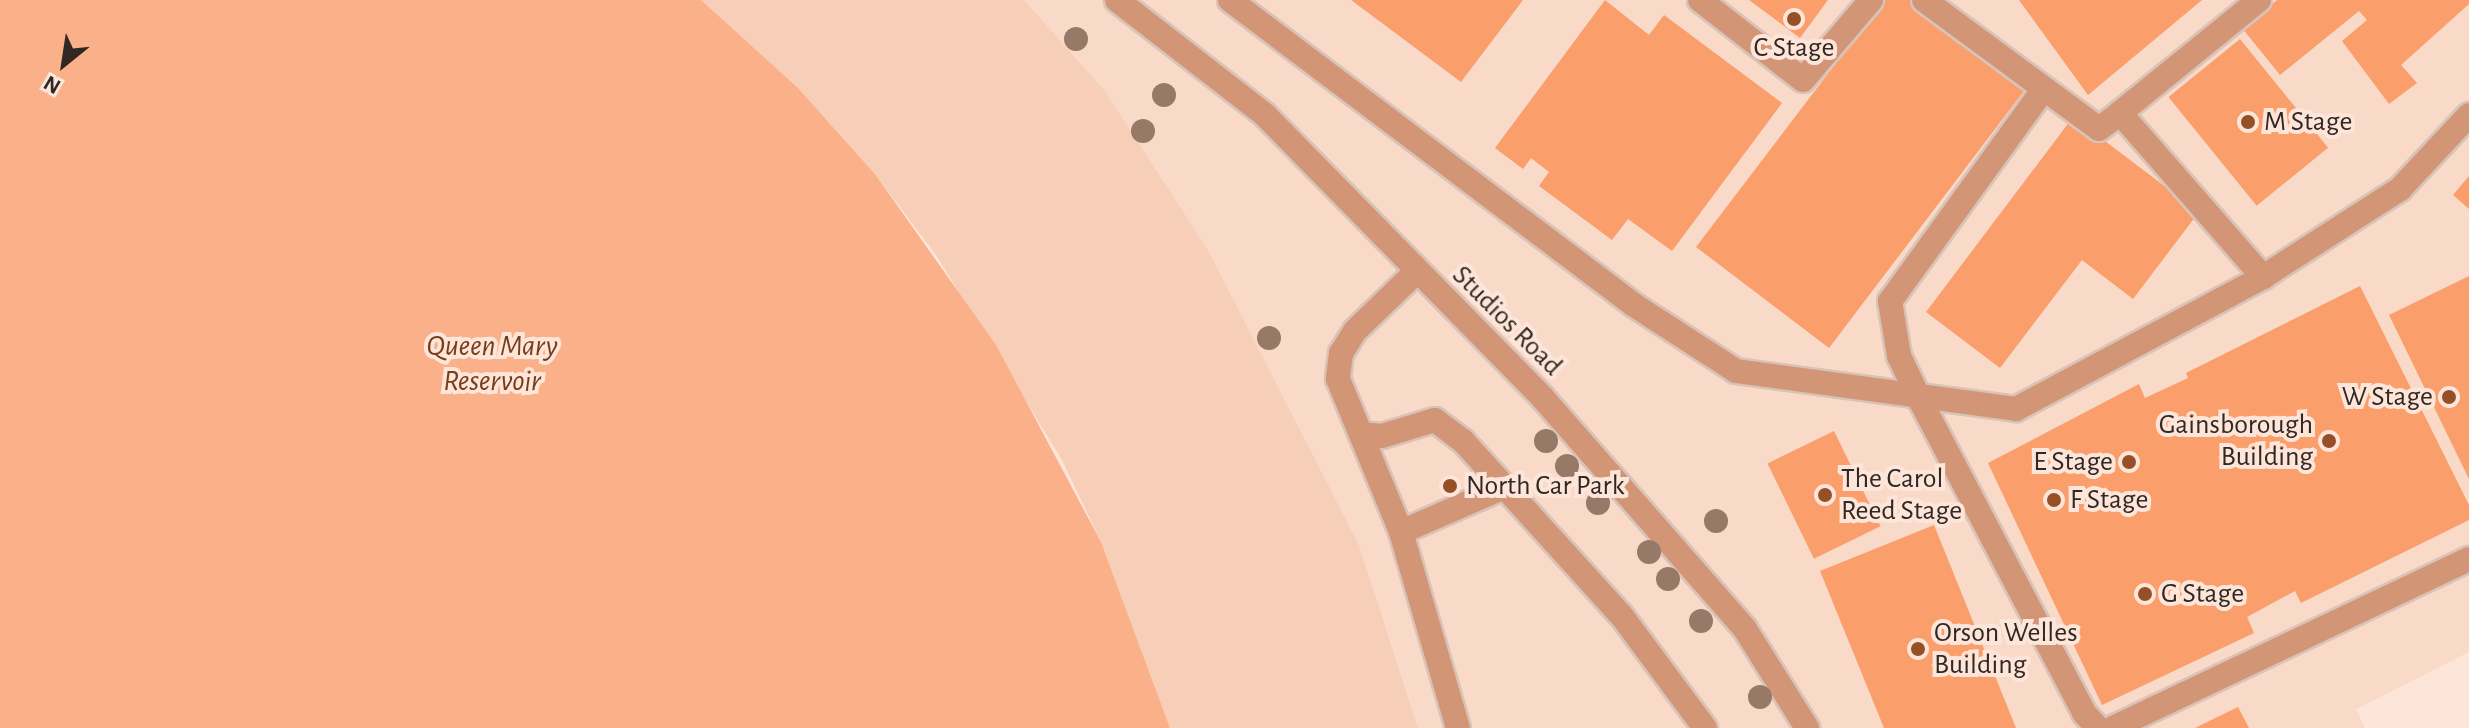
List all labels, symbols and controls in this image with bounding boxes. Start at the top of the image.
marker: C Stage [1785,10,1803,28]
north arrow [24,24,104,104]
place label: C Stage [1754,31,1834,65]
text: N [40,71,64,98]
place label: M Stage [2264,105,2352,139]
marker: M Stage [2239,113,2257,131]
street label: Studios Road [1445,259,1569,383]
water label: Queen Mary Reservoir [426,328,558,398]
place label: W Stage [2342,380,2433,414]
marker: W Stage [2440,388,2458,406]
place label: Gainsborough Building [2159,408,2313,474]
marker: Gainsborough Building [2320,432,2338,450]
place label: E Stage [2033,445,2113,479]
marker: E Stage [2120,453,2138,471]
place label: The Carol Reed Stage [1841,462,1962,528]
place label: North Car Park [1466,469,1624,503]
marker: North Car Park [1441,477,1459,495]
place label: F Stage [2070,483,2148,517]
marker: The Carol Reed Stage [1816,486,1834,504]
marker: F Stage [2045,491,2063,509]
place label: G Stage [2161,577,2244,611]
marker: G Stage [2136,585,2154,603]
place label: Orson Welles Building [1934,616,2077,682]
marker: Orson Welles Building [1909,640,1927,658]

